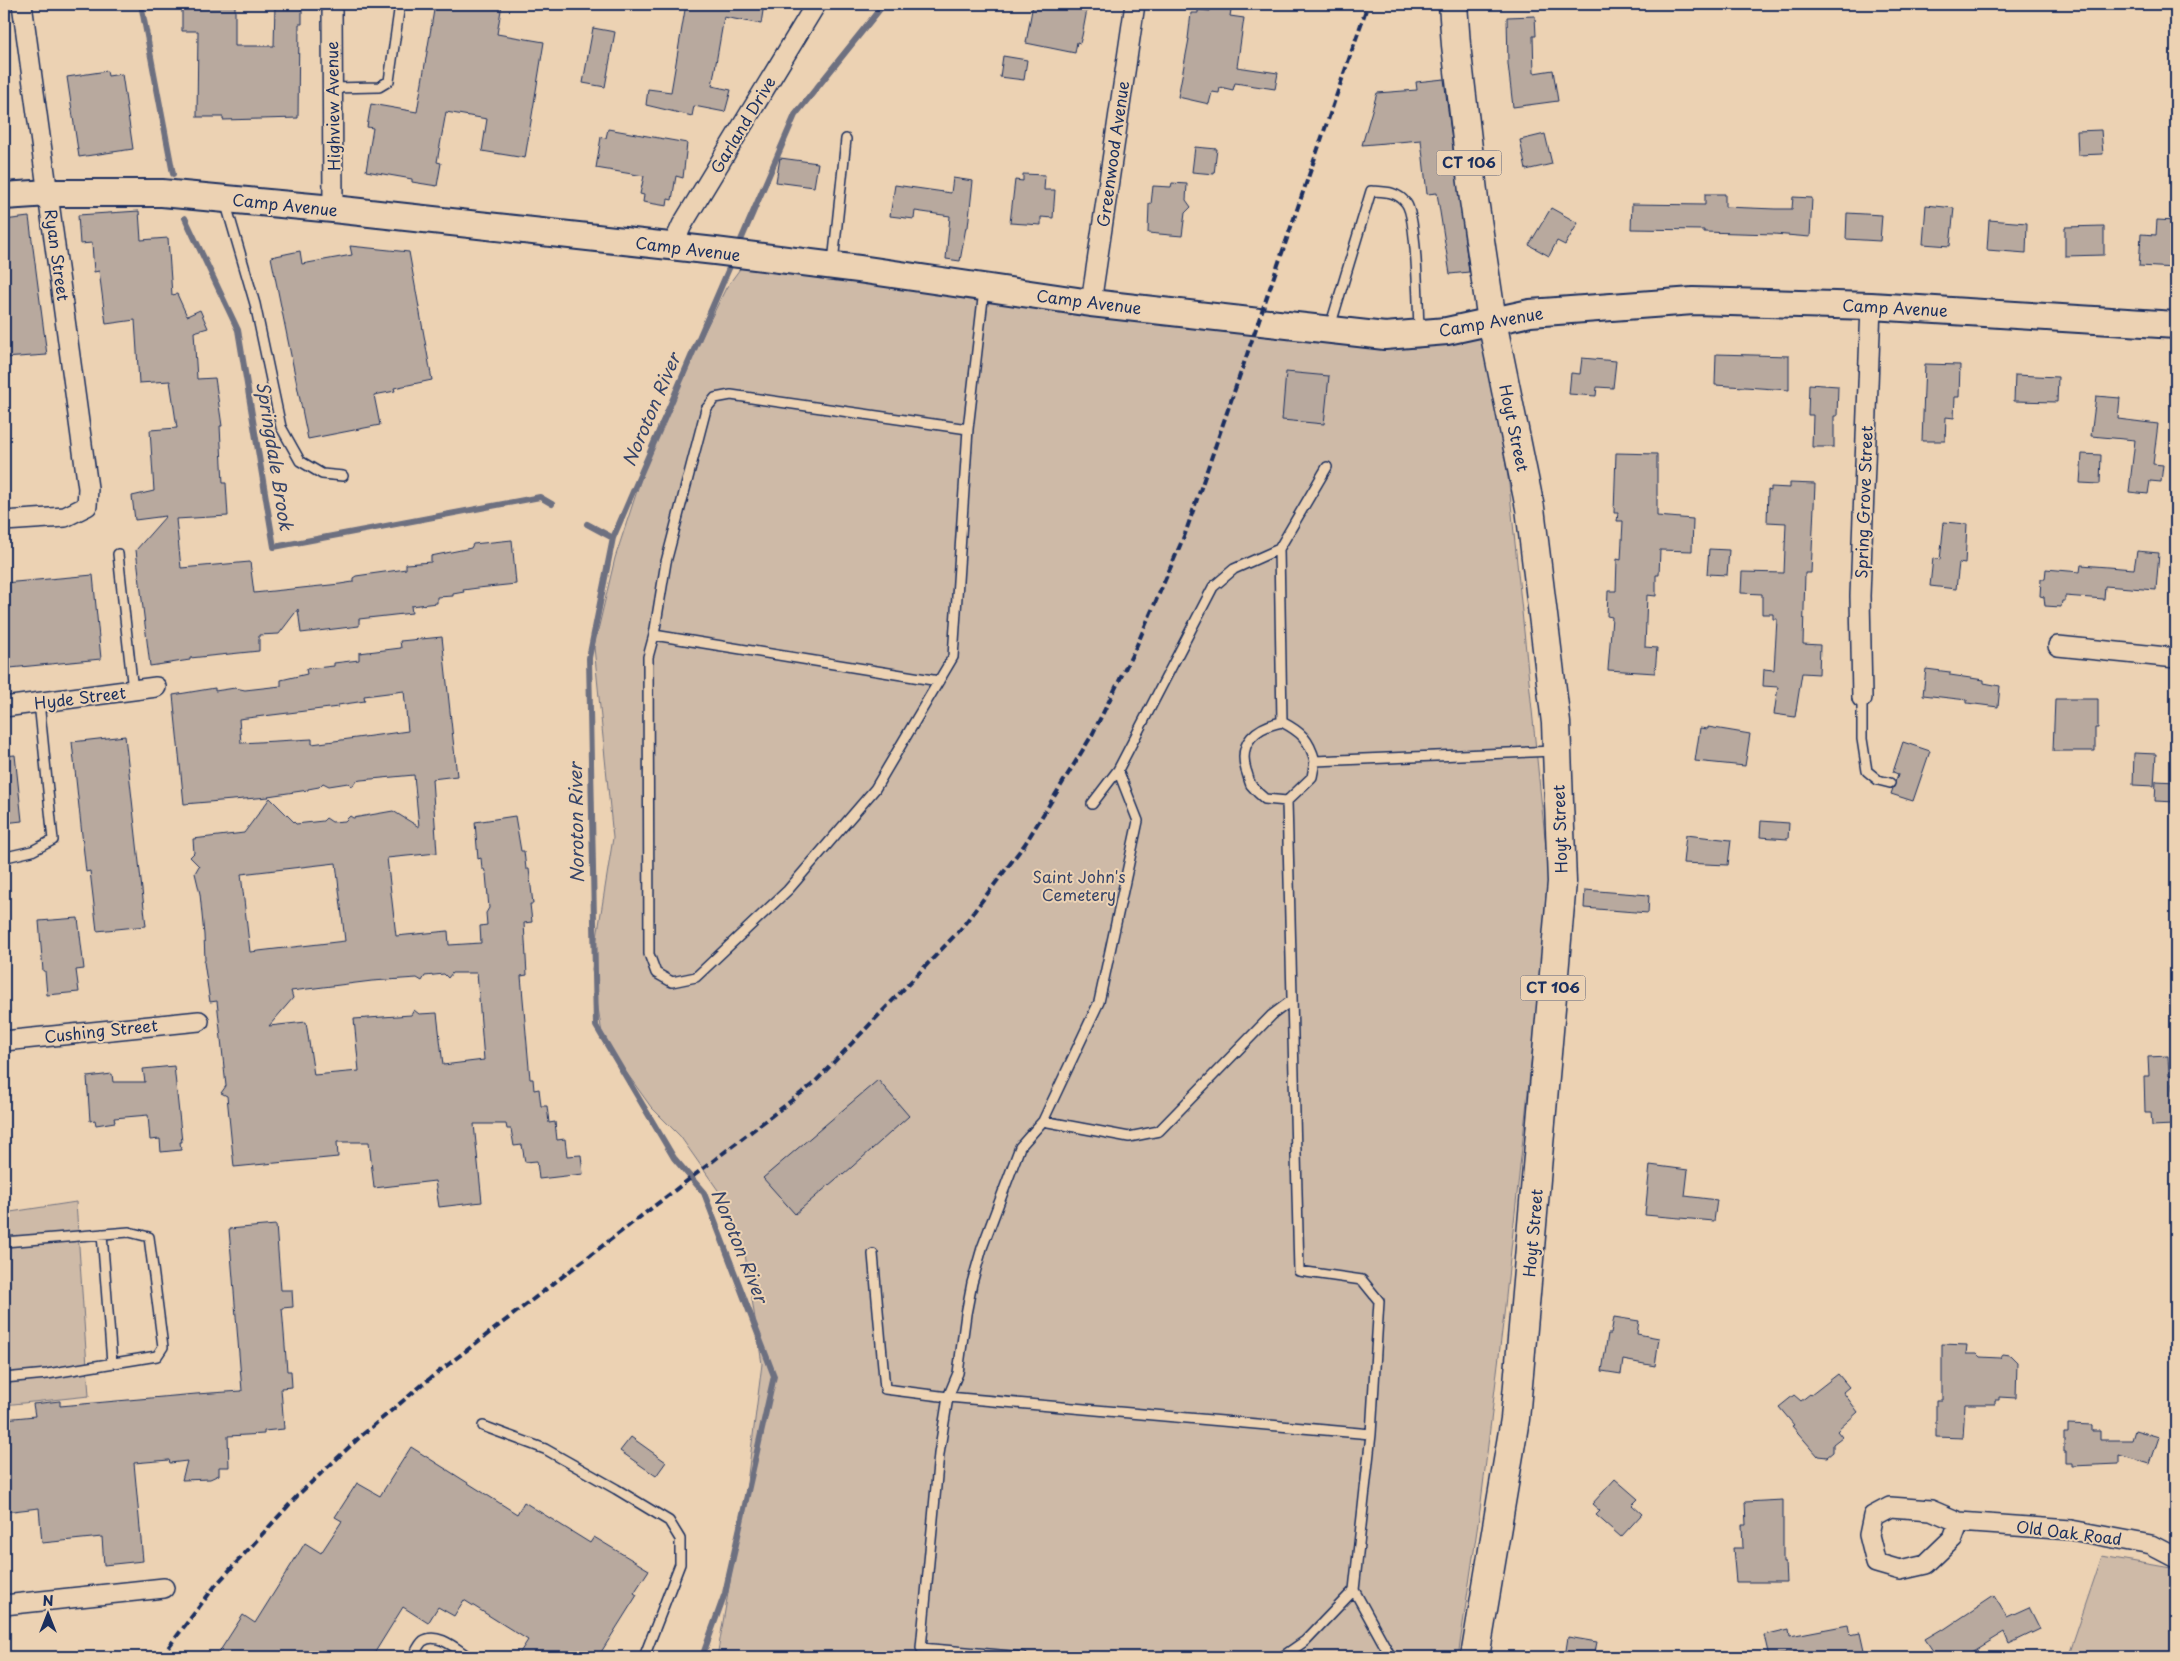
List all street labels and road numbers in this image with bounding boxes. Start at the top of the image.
street label: Highview Avenue [319,41,345,171]
street label: Garland Drive [704,71,781,178]
street label: Greenwood Avenue [1090,79,1134,229]
road number: CT 106 [1436,150,1502,176]
street label: Camp Avenue [231,187,339,221]
street label: Ryan Street [40,207,76,303]
street label: Camp Avenue [634,230,742,266]
street label: Camp Avenue [1035,283,1143,319]
street label: Camp Avenue [1842,292,1949,322]
street label: Camp Avenue [1437,300,1545,342]
street label: Hoyt Street [1494,382,1536,474]
street label: Spring Grove Street [1848,425,1878,579]
street label: Hyde Street [33,679,127,715]
street label: Hoyt Street [1545,784,1573,874]
road number: CT 106 [1520,976,1586,1000]
street label: Cushing Street [43,1012,159,1048]
street label: Hoyt Street [1516,1187,1548,1278]
street label: Old Oak Road [2015,1514,2123,1550]

